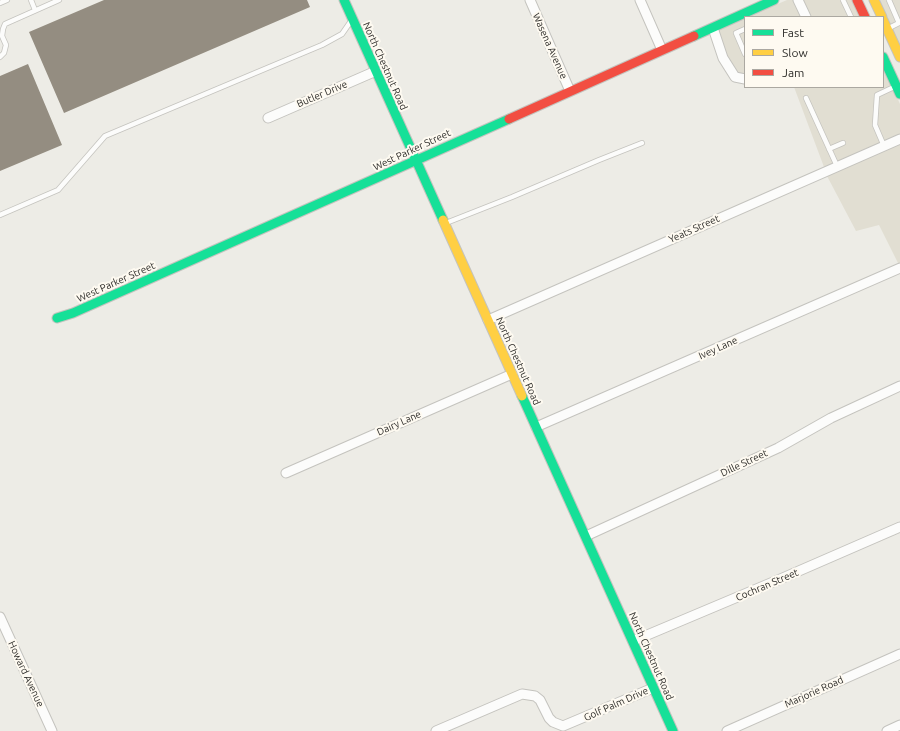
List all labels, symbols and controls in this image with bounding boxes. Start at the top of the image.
street label: Wasena Avenue [530,11,570,81]
legend [744,16,884,88]
street label: North Chestnut Road [360,20,410,112]
text: Fast [782,26,804,39]
text: Slow [782,46,808,59]
text: Jam [782,66,804,79]
street label: Butler Drive [295,78,349,110]
street label: West Parker Street [371,127,453,173]
street label: Yeats Street [667,212,721,246]
street label: West Parker Street [75,259,157,305]
street label: North Chestnut Road [493,315,543,407]
street label: Ivey Lane [697,334,739,362]
street label: Dairy Lane [375,408,423,438]
street label: Dille Street [719,447,769,479]
street label: Cochran Street [734,566,800,604]
street label: North Chestnut Road [626,610,676,702]
street label: Howard Avenue [5,639,47,709]
street label: Marjorie Road [783,674,845,710]
street label: Golf Palm Drive [582,684,650,724]

